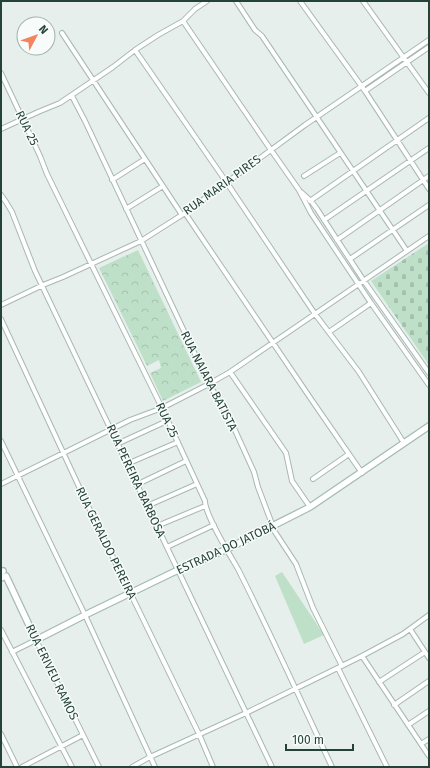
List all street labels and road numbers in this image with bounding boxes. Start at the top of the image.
street label: RUA 25 [13,108,41,148]
street label: RUA MARIA PIRES [180,152,264,218]
street label: RUA NAIARA BATISTA [178,329,240,433]
street label: RUA 25 [153,400,181,440]
street label: RUA PEREIRA BARBOSA [104,422,168,540]
street label: RUA GERALDO PEREIRA [73,485,139,602]
street label: ESTRADA DO JATOBÁ [174,518,278,577]
street label: RUA ERIVEU RAMOS [23,622,81,723]

